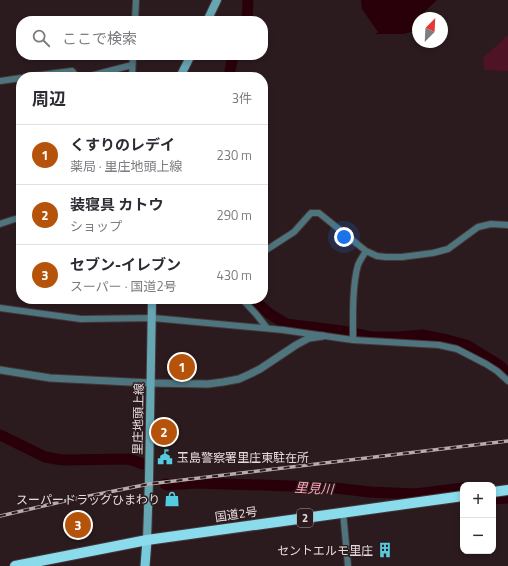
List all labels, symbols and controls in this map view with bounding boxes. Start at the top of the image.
north arrow [412,12,448,48]
search box [16,16,268,60]
icon: search [30,27,52,49]
text: ここで検索 [62,27,137,50]
text: 周辺 [32,86,66,112]
text: 3件 [232,88,252,108]
text: くすりのレデイ [70,133,175,156]
text: 1 [41,145,49,165]
text: 230 m [216,145,252,165]
text: 薬局 · 里庄地頭上線 [70,156,183,176]
text: 装寝具 カトウ [70,193,163,216]
text: 2 [41,205,49,225]
text: 290 m [216,205,252,225]
text: ショップ [70,216,122,236]
your location [334,227,354,247]
text: セブン-イレブン [70,253,181,276]
text: 3 [41,265,49,285]
text: 430 m [216,265,252,285]
text: スーパー · 国道2号 [70,276,177,296]
pin: 1 [169,352,195,382]
street label: 里庄地頭上線 [128,383,148,455]
pin: 2 [151,417,177,447]
public building icon: 玉島警察署里庄東駐在所 [156,448,174,466]
place label: 玉島警察署里庄東駐在所 [177,448,309,467]
water label: 里見川 [294,477,336,499]
map controls [460,482,496,554]
button: + [460,482,496,518]
place label: スーパードラッグひまわり [16,490,160,509]
shop icon: スーパードラッグひまわり [163,490,181,508]
street label: 国道2号 [214,502,258,526]
road number: 2 [297,509,313,527]
pin: 3 [65,510,91,540]
button: − [460,518,496,554]
place label: セントエルモ里庄 [277,541,373,560]
building icon: セントエルモ里庄 [376,541,394,559]

